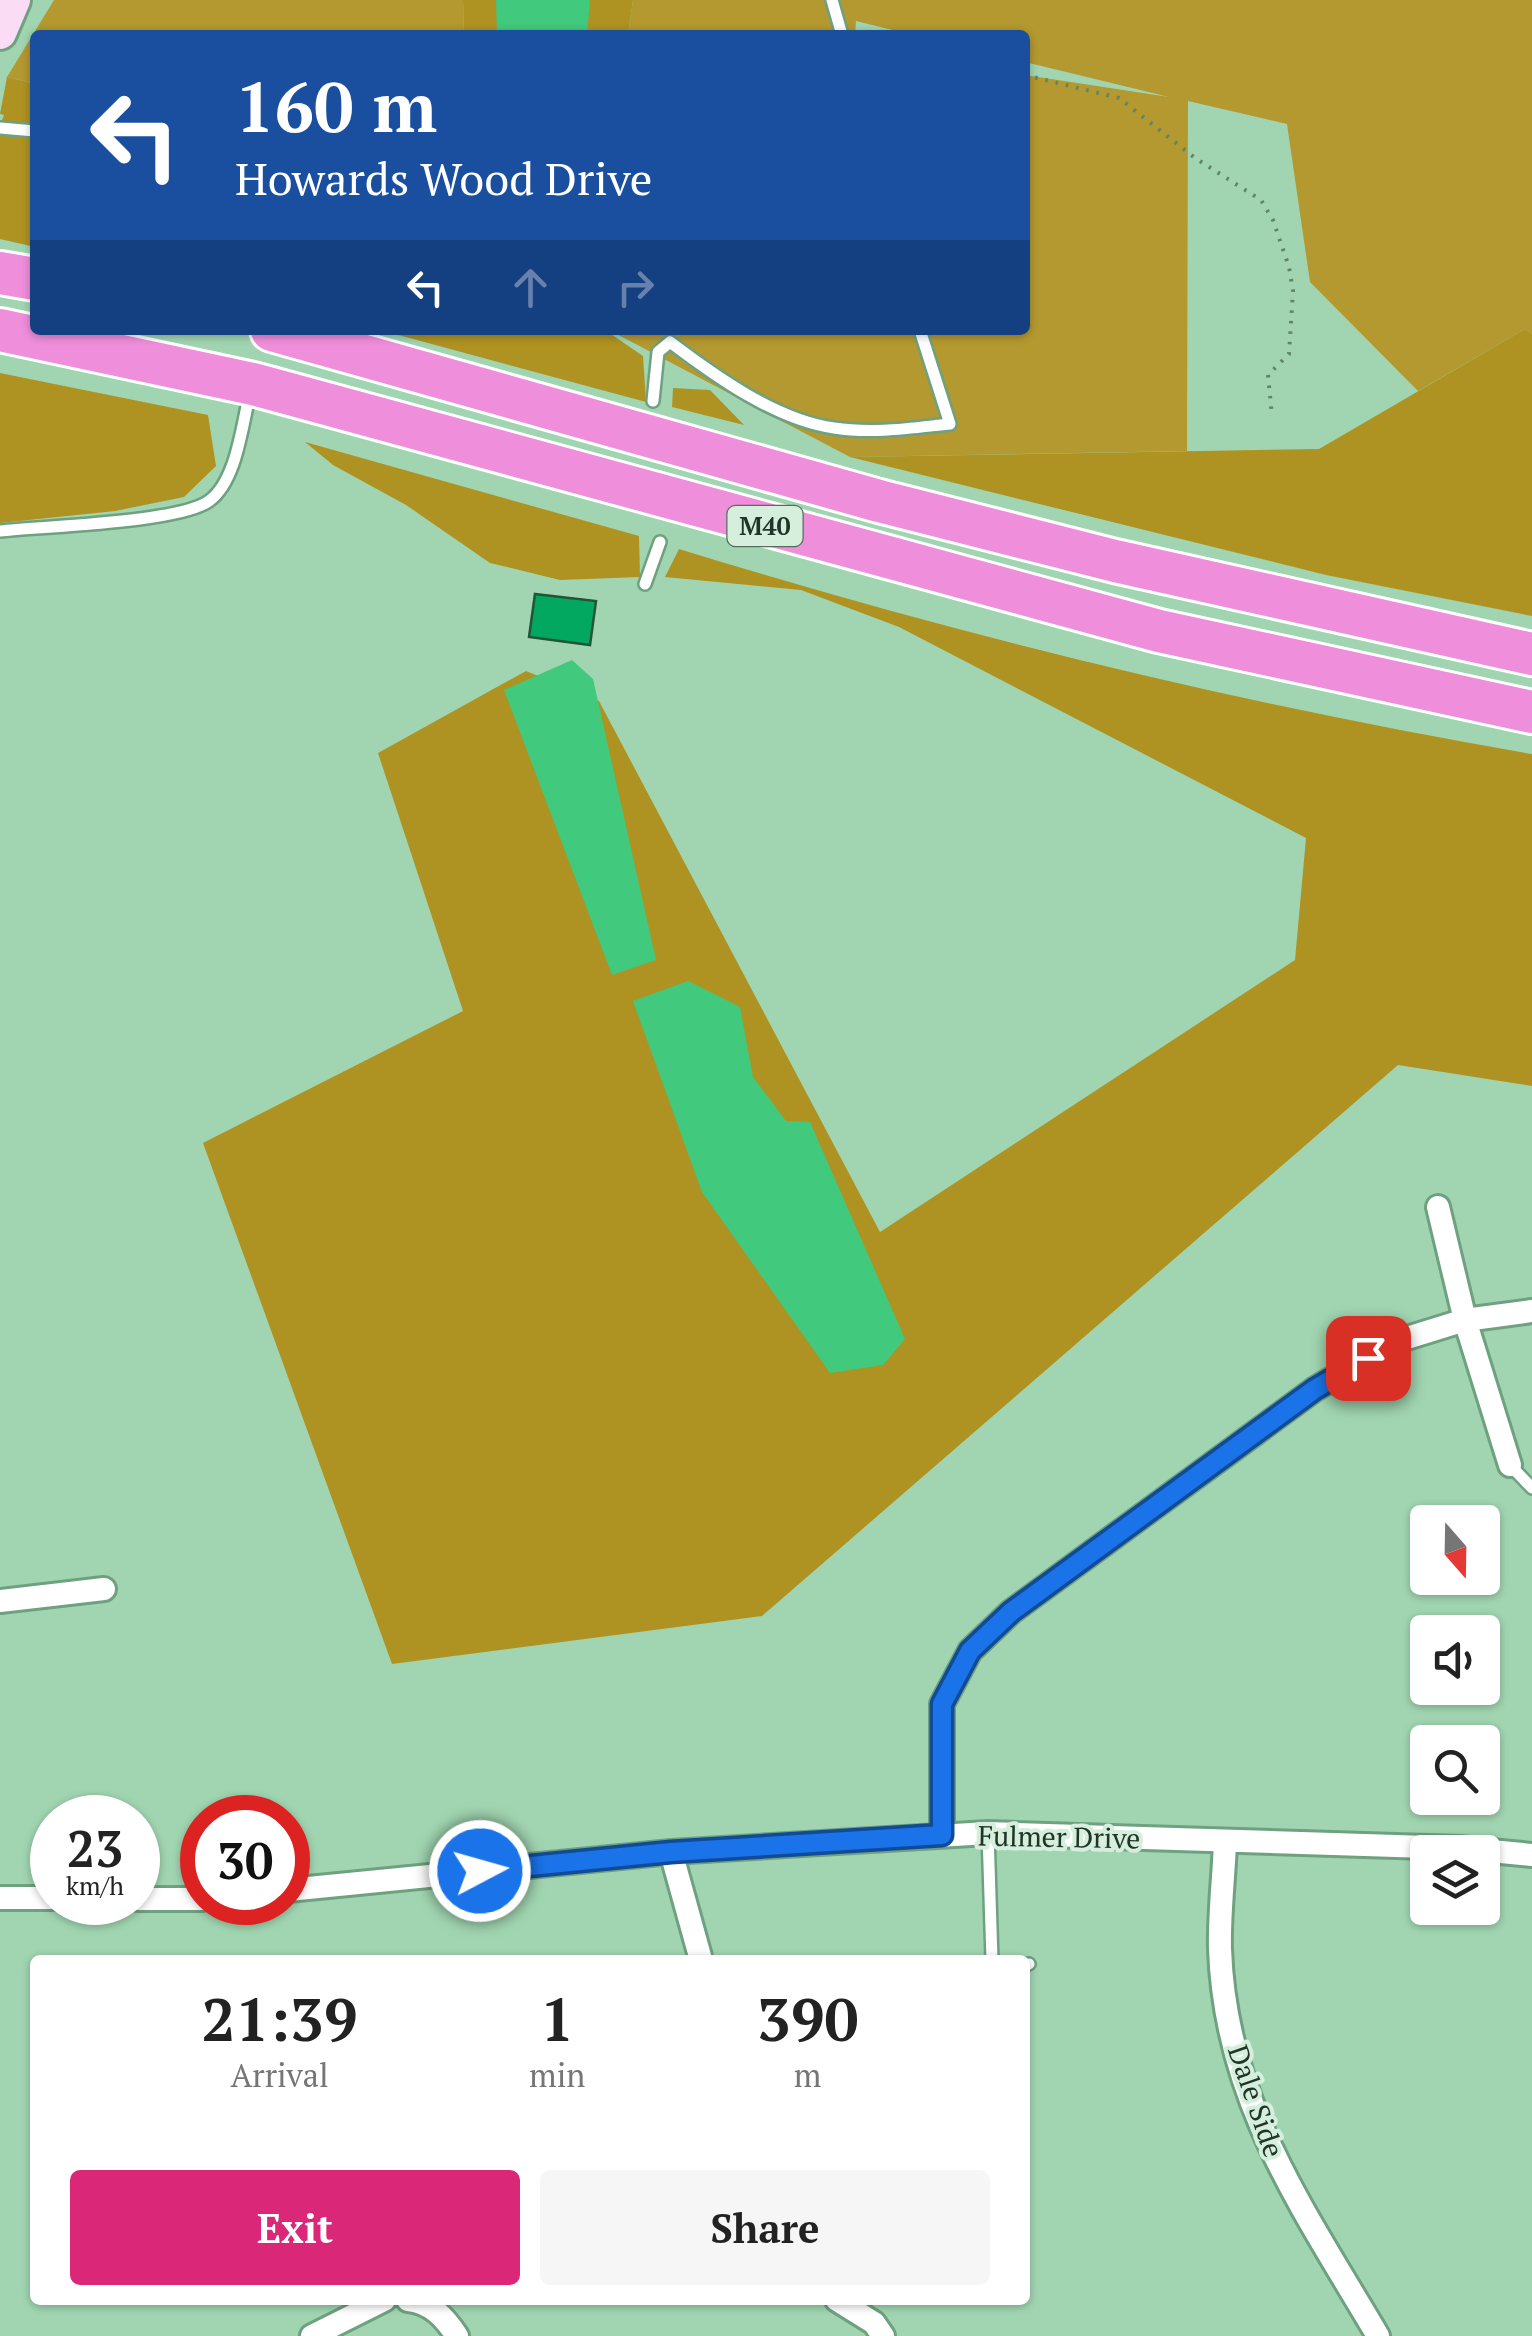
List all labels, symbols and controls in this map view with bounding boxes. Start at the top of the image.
text: 160 m [235,59,437,152]
icon: left [70,70,200,200]
text: Howards Wood Drive [235,148,652,208]
icon: left [398,260,453,315]
icon: ahead [503,260,558,315]
icon: right [608,260,663,315]
road number: M40 [728,506,802,546]
pin [1326,1316,1411,1401]
icon: arrive [1341,1331,1396,1386]
north arrow [1410,1505,1500,1595]
map controls [1410,1505,1500,1925]
button: sound [1410,1615,1500,1705]
button: search [1410,1725,1500,1815]
speed limit sign: 30 [180,1795,310,1925]
text: 23 [67,1815,123,1881]
street label: Fulmer Drive [978,1817,1140,1856]
position arrow [428,1819,532,1923]
button: layers [1410,1835,1500,1925]
text: km/h [66,1869,124,1902]
text: 21:39 [201,1979,358,2058]
text: 1 [540,1979,574,2058]
text: 390 [757,1979,859,2058]
street label: Dale Side [1220,2040,1293,2162]
text: Arrival [231,2054,329,2096]
text: min [529,2054,585,2096]
text: m [794,2054,821,2096]
button: Exit [70,2170,520,2285]
button: Share [540,2170,990,2285]

